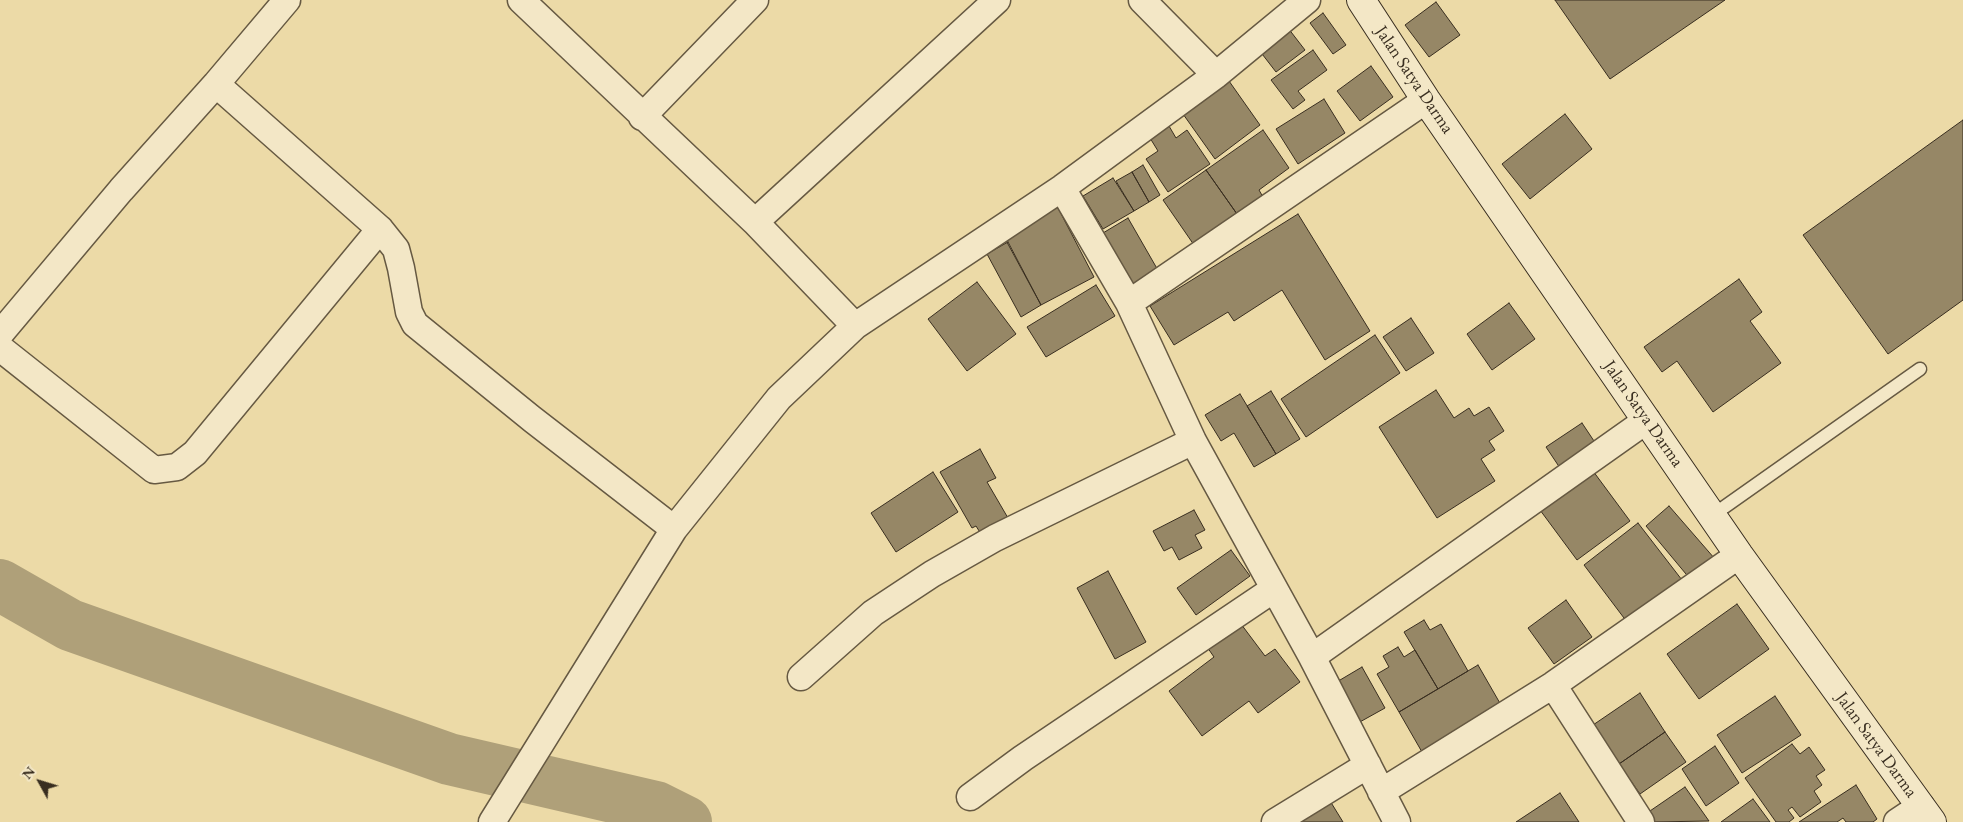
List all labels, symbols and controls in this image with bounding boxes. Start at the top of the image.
street label: Jalan Satya Darma [1370,22,1458,138]
street label: Jalan Satya Darma [1598,356,1688,472]
street label: Jalan Satya Darma [1830,688,1922,802]
north arrow [15,757,65,807]
text: N [18,763,39,783]

